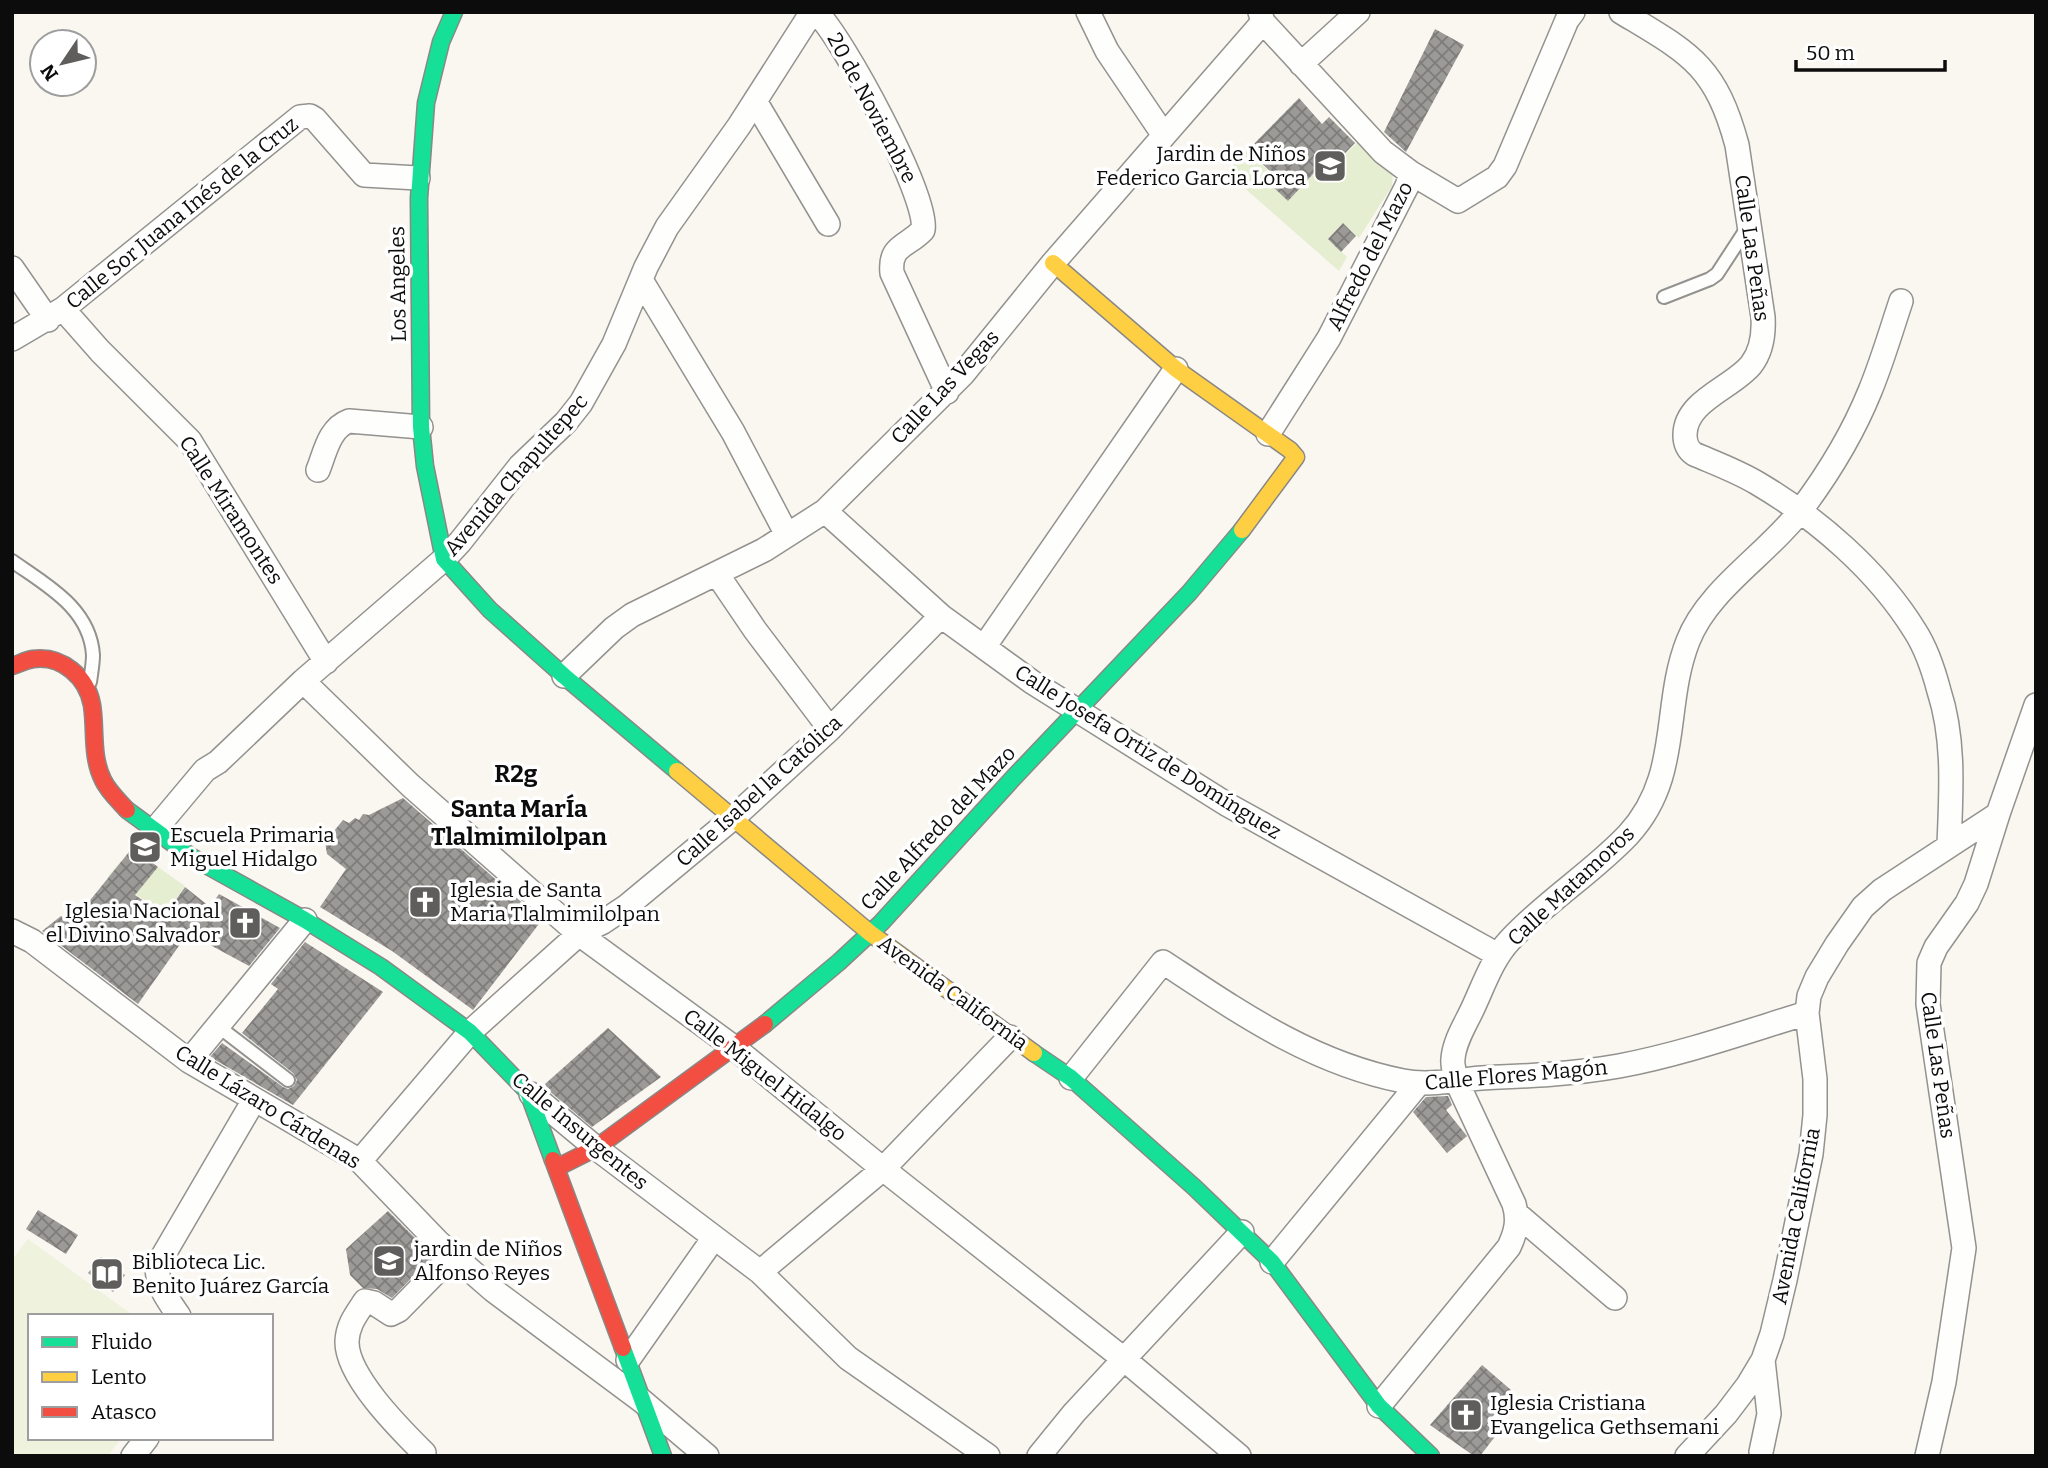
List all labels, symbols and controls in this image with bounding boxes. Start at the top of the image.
north arrow [28,28,98,98]
street label: 20 de Noviembre [821,28,923,188]
scale bar [1796,28,1945,72]
text: 50 m [1806,40,1855,66]
text: N [36,60,63,85]
street label: Calle Sor Juana Inés de la Cruz [61,111,303,315]
place label: Jardin de Niños Federico Garcia Lorca [1096,141,1306,191]
school or university icon: Jardin de Niños Federico Garcia Lorca [1311,147,1349,185]
street label: Calle Las Peñas [1729,173,1775,323]
street label: Alfredo del Mazo [1321,177,1419,335]
street label: Los Angeles [384,226,412,342]
street label: Calle Las Vegas [885,324,1005,450]
street label: Avenida Chapultepec [439,389,594,561]
street label: Calle Miramontes [173,431,289,589]
street label: Calle Josefa Ortiz de Domínguez [1010,659,1286,845]
street label: Calle Isabel la Católica [671,709,848,872]
street label: Calle Alfredo del Mazo [855,740,1021,916]
district label: R2g [494,760,538,788]
district label: Santa MarÍa Tlalmimilolpan [431,793,608,851]
street label: Calle Matamoros [1502,821,1640,951]
place label: Escuela Primaria Miguel Hidalgo [170,822,335,872]
school or university icon: Escuela Primaria Miguel Hidalgo [126,828,164,866]
place label: Iglesia de Santa Maria Tlalmimilolpan [450,877,660,927]
church icon: Iglesia de Santa Maria Tlalmimilolpan [406,883,444,921]
place label: Iglesia Nacional el Divino Salvador [46,898,220,948]
church icon: Iglesia Nacional el Divino Salvador [226,904,264,942]
street label: Avenida California [873,930,1034,1057]
street label: Calle Las Peñas [1915,990,1961,1140]
street label: Calle Miguel Hidalgo [678,1003,852,1147]
street label: Calle Lázaro Cárdenas [170,1039,366,1175]
street label: Calle Flores Magón [1424,1054,1608,1096]
street label: Calle Insurgentes [507,1066,653,1196]
street label: Avenida California [1766,1125,1826,1306]
place label: jardin de Niños Alfonso Reyes [413,1236,563,1286]
school or university icon: jardin de Niños Alfonso Reyes [370,1242,408,1280]
place label: Biblioteca Lic. Benito Juárez García [132,1249,330,1299]
library icon: Biblioteca Lic. Benito Juárez García [88,1255,126,1293]
legend [28,1314,273,1440]
text: Fluido [91,1329,152,1355]
text: Lento [91,1364,147,1390]
place label: Iglesia Cristiana Evangelica Gethsemani [1490,1390,1719,1440]
church icon: Iglesia Cristiana Evangelica Gethsemani [1447,1396,1485,1434]
text: Atasco [91,1399,157,1425]

